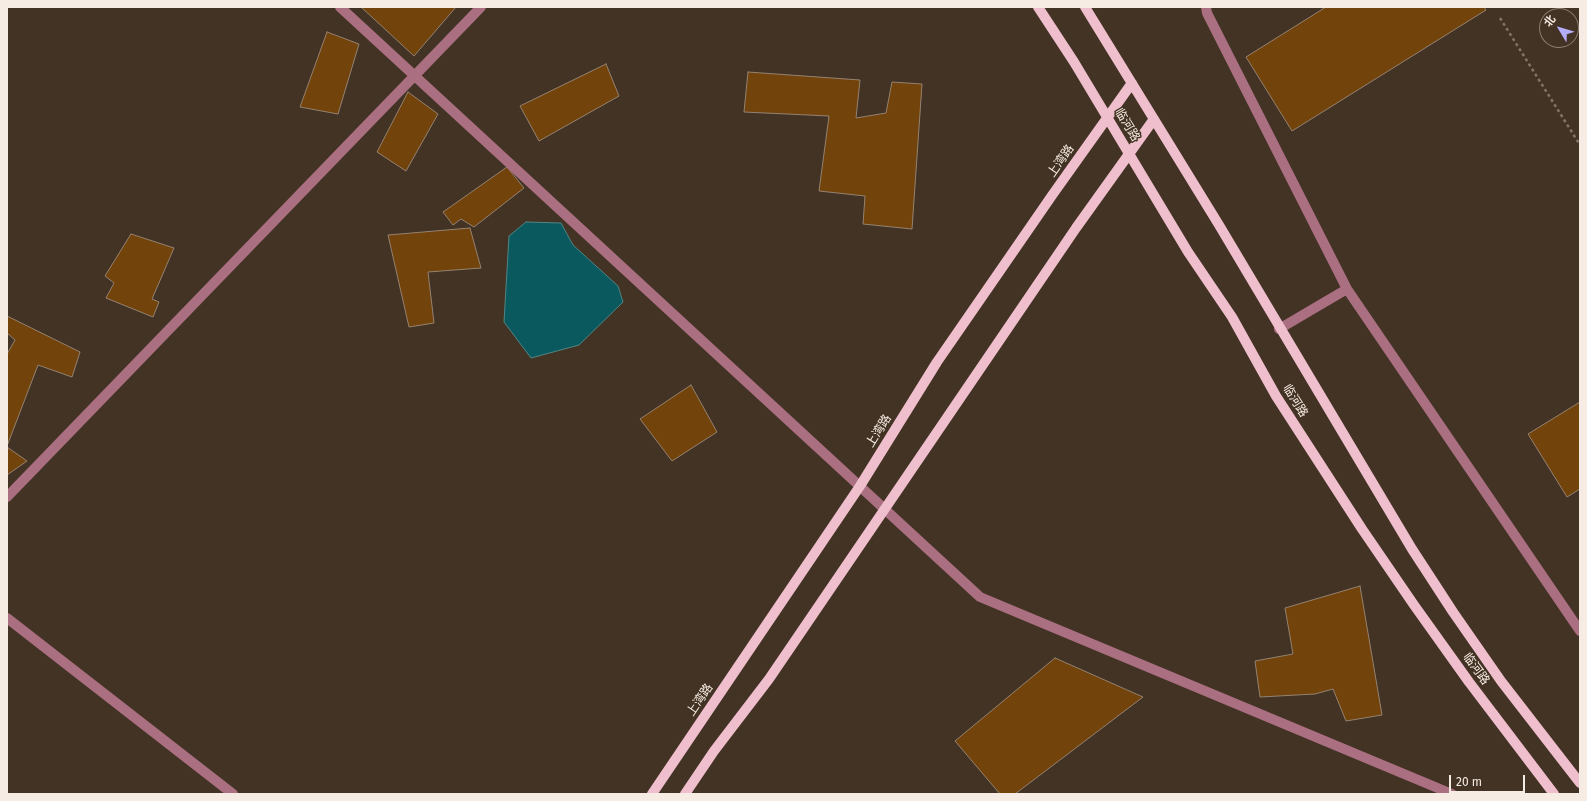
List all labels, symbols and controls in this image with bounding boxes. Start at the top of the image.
north arrow [1539,8,1579,48]
text: 北 [1541,13,1558,29]
street label: 临河路 [1112,106,1142,144]
street label: 上湾路 [1045,142,1077,180]
street label: 临河路 [1279,382,1311,420]
street label: 上湾路 [863,412,895,450]
street label: 临河路 [1460,650,1492,688]
street label: 上湾路 [684,681,716,719]
scale bar [1451,767,1527,793]
text: 20 m [1456,775,1482,789]

